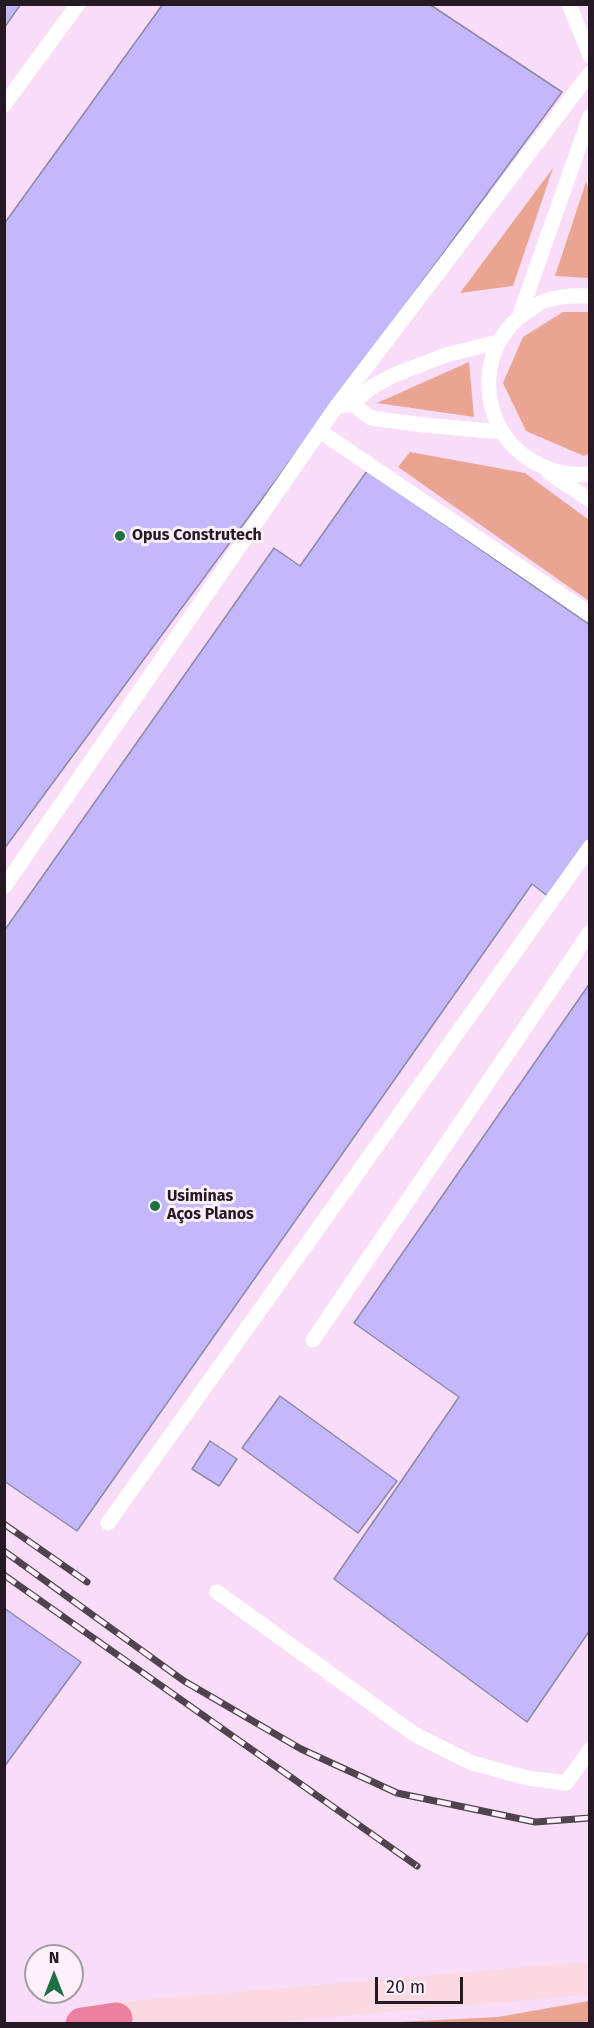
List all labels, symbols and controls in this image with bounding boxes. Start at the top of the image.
place label: Opus Construtech [132,526,262,546]
marker: Opus Construtech [113,529,127,543]
place label: Usiminas Aços Planos [167,1187,254,1225]
marker: Usiminas Aços Planos [148,1199,162,1213]
north arrow [24,1944,84,2004]
text: N [49,1948,59,1967]
scale bar [378,1965,466,2003]
text: 20 m [386,1976,425,1998]

